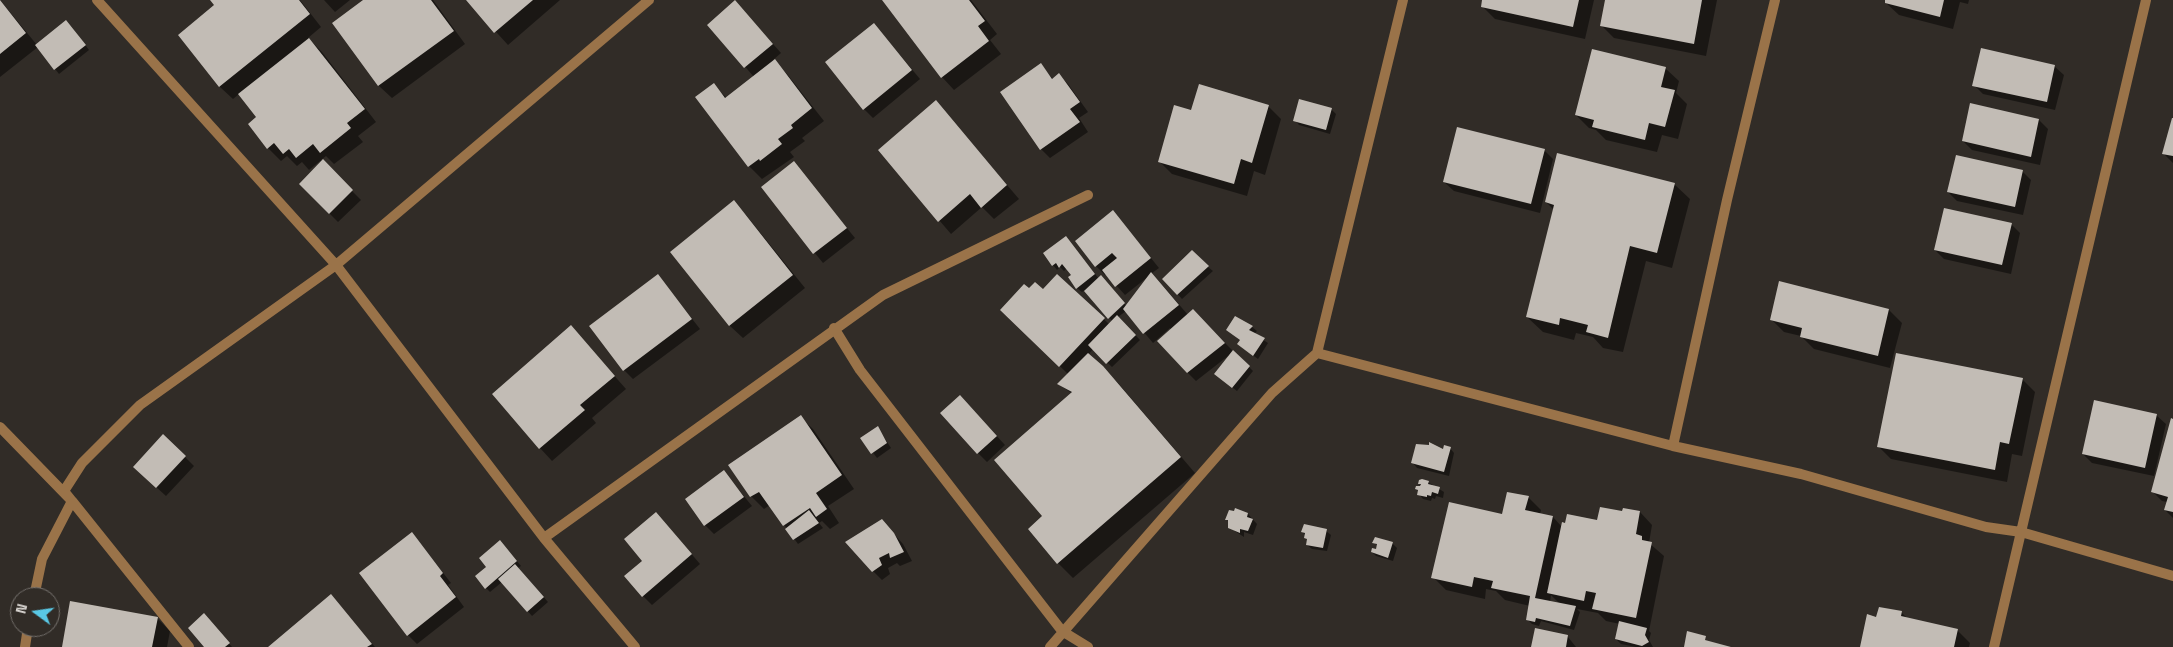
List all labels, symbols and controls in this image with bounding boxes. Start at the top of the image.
north arrow [10,587,60,637]
text: N [12,602,31,615]

